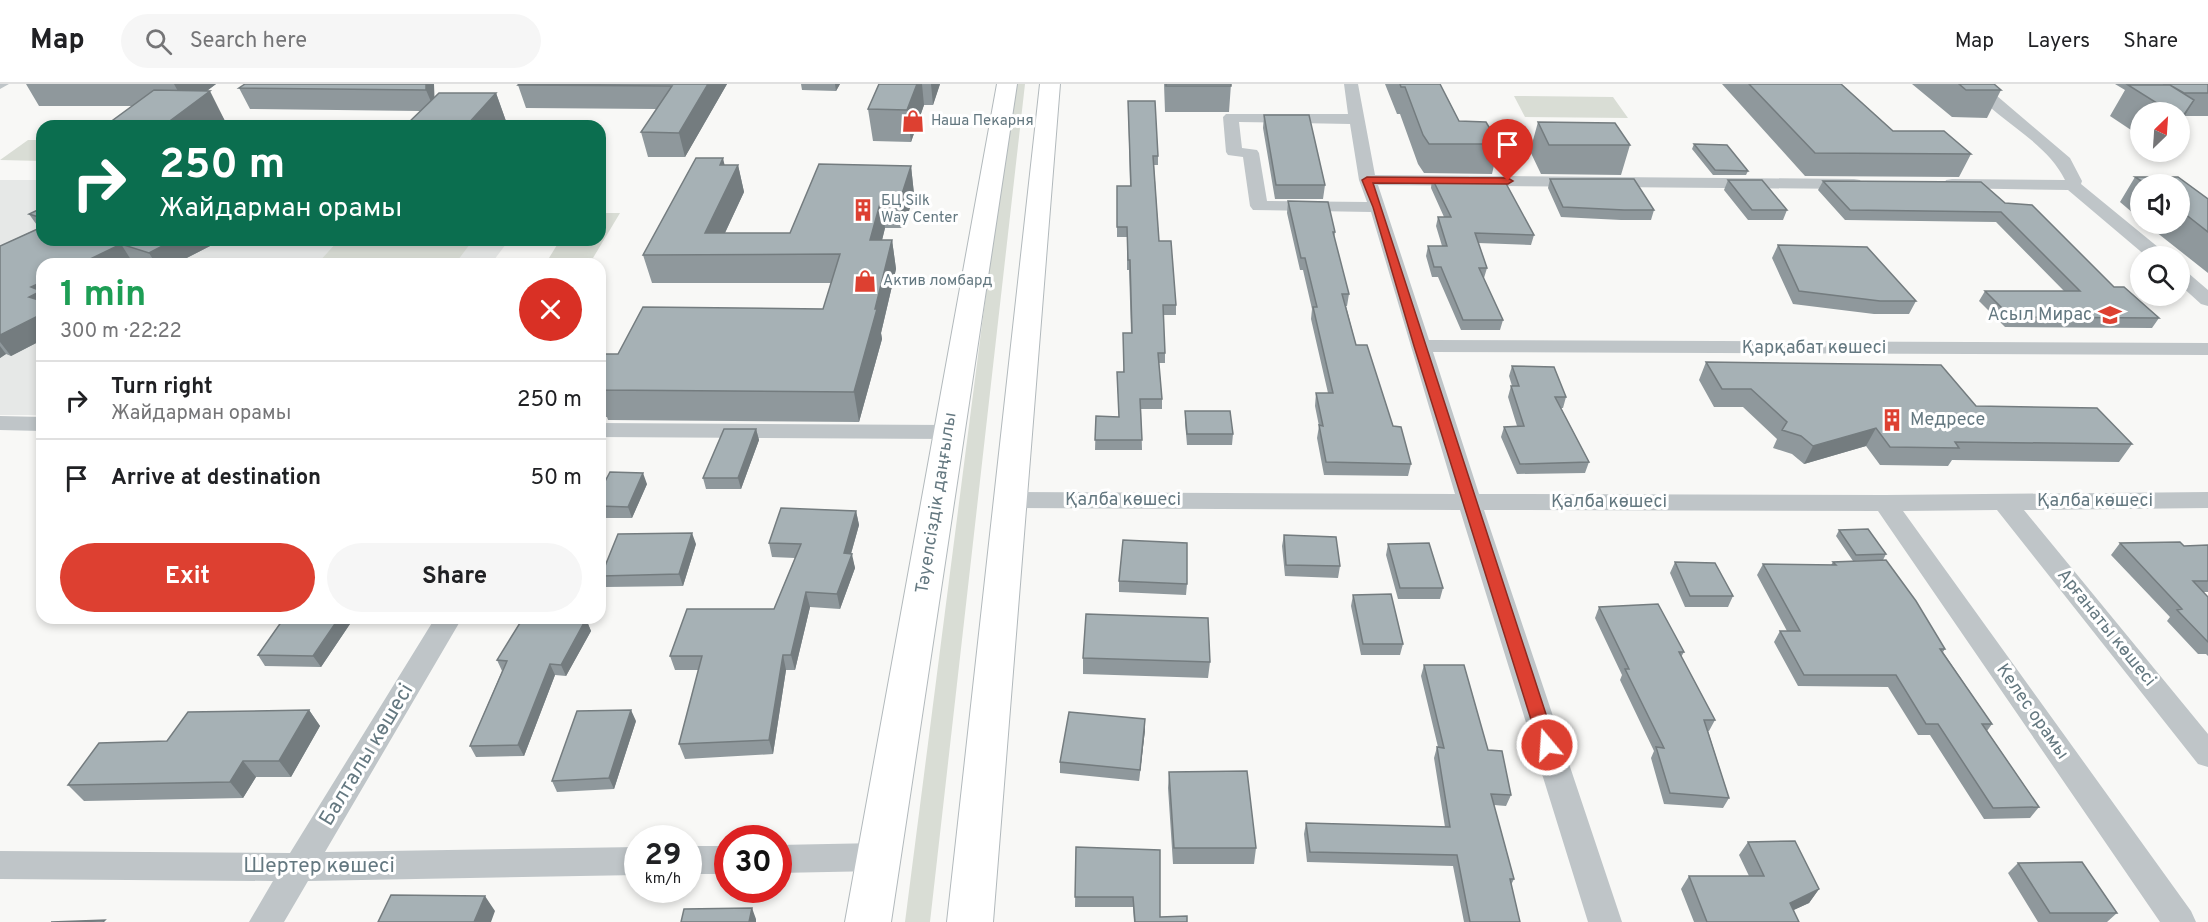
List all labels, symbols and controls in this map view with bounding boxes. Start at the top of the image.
search box [121,14,541,68]
text: Map [30,23,85,59]
icon: search [142,25,175,58]
text: Search here [190,28,307,55]
text: Map [1955,28,1994,55]
text: Layers [2027,28,2090,55]
text: Share [2123,28,2178,55]
north arrow [2130,102,2190,162]
map controls [2130,102,2190,306]
shop icon: Наша Пекарня [900,108,926,134]
place label: Наша Пекарня [931,112,1034,131]
pin [1482,119,1533,181]
icon: arrive [1491,128,1524,161]
text: 250 m [159,140,285,193]
icon: right [60,144,138,222]
button: sound [2130,174,2190,234]
text: Жайдарман орамы [159,192,402,226]
place label: БЦ Silk Way Center [881,192,959,228]
building icon: БЦ Silk Way Center [850,197,876,223]
button: search [2130,246,2190,306]
shop icon: Актив ломбард [852,268,878,294]
place label: Актив ломбард [883,272,992,291]
text: 1 min [60,273,146,319]
button: close [519,278,582,341]
school or university icon: Асыл Мирас [2097,302,2123,328]
place label: Асыл Мирас [1988,304,2092,327]
text: 300 m · 22:22 [60,319,182,345]
street label: Қарқабат көшесі [1742,337,1886,360]
text: Turn right [111,374,213,401]
icon: right [60,384,93,417]
text: 250 m [517,387,582,414]
text: Жайдарман орамы [111,401,291,427]
building icon: Медресе [1879,407,1905,433]
place label: Медресе [1910,409,1985,432]
street label: Тәуелсіздік даңғылы [911,411,963,595]
icon: arrive [60,462,93,495]
text: Arrive at destination [111,465,321,492]
text: 50 m [530,465,582,492]
street label: Қалба көшесі [1065,489,1181,512]
street label: Қалба көшесі [2037,490,2153,513]
street label: Қалба көшесі [1551,491,1667,514]
button: Exit [60,543,315,612]
button: Share [327,543,582,612]
street label: Арғанаты көшесі [2052,565,2160,691]
street label: Келес орамы [1991,660,2073,764]
street label: Балталы көшесі [314,679,420,831]
position arrow [1515,713,1579,777]
speed limit sign: 30 [714,825,792,903]
text: 29 [645,838,681,875]
street label: Шертер көшесі [243,853,395,880]
text: km/h [645,870,681,889]

